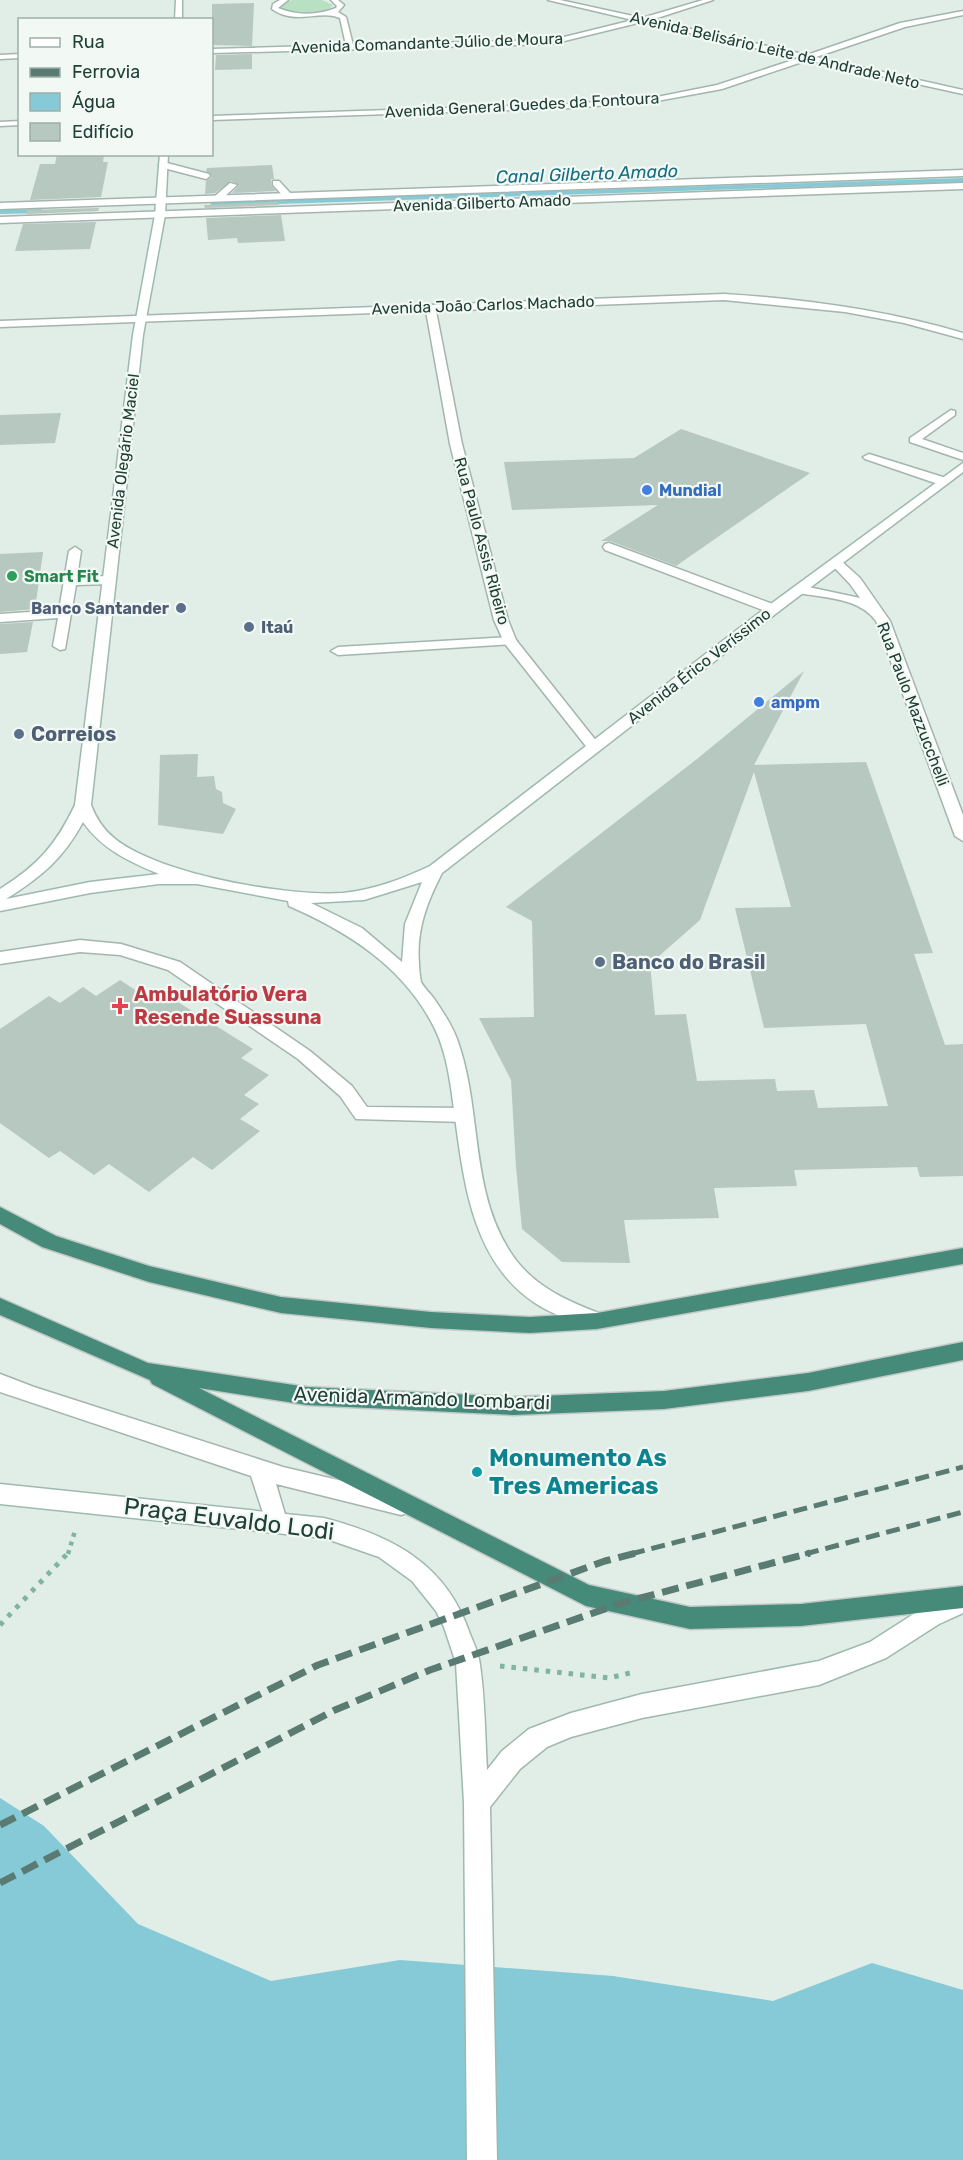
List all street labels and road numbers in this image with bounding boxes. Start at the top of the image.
street label: Avenida Belisário Leite de Andrade Neto [628,7,922,93]
street label: Avenida Comandante Júlio de Moura [290,29,564,57]
street label: Avenida General Guedes da Fontoura [384,88,660,122]
street label: Avenida Gilberto Amado [393,190,571,216]
street label: Avenida João Carlos Machado [371,292,595,318]
street label: Avenida Olegário Maciel [103,373,143,549]
street label: Rua Paulo Assis Ribeiro [450,455,514,627]
street label: Avenida Érico Veríssimo [623,604,775,728]
street label: Rua Paulo Mazzucchelli [873,619,953,789]
street label: Avenida Armando Lombardi [293,1382,551,1414]
street label: Praça Euvaldo Lodi [122,1492,336,1546]

